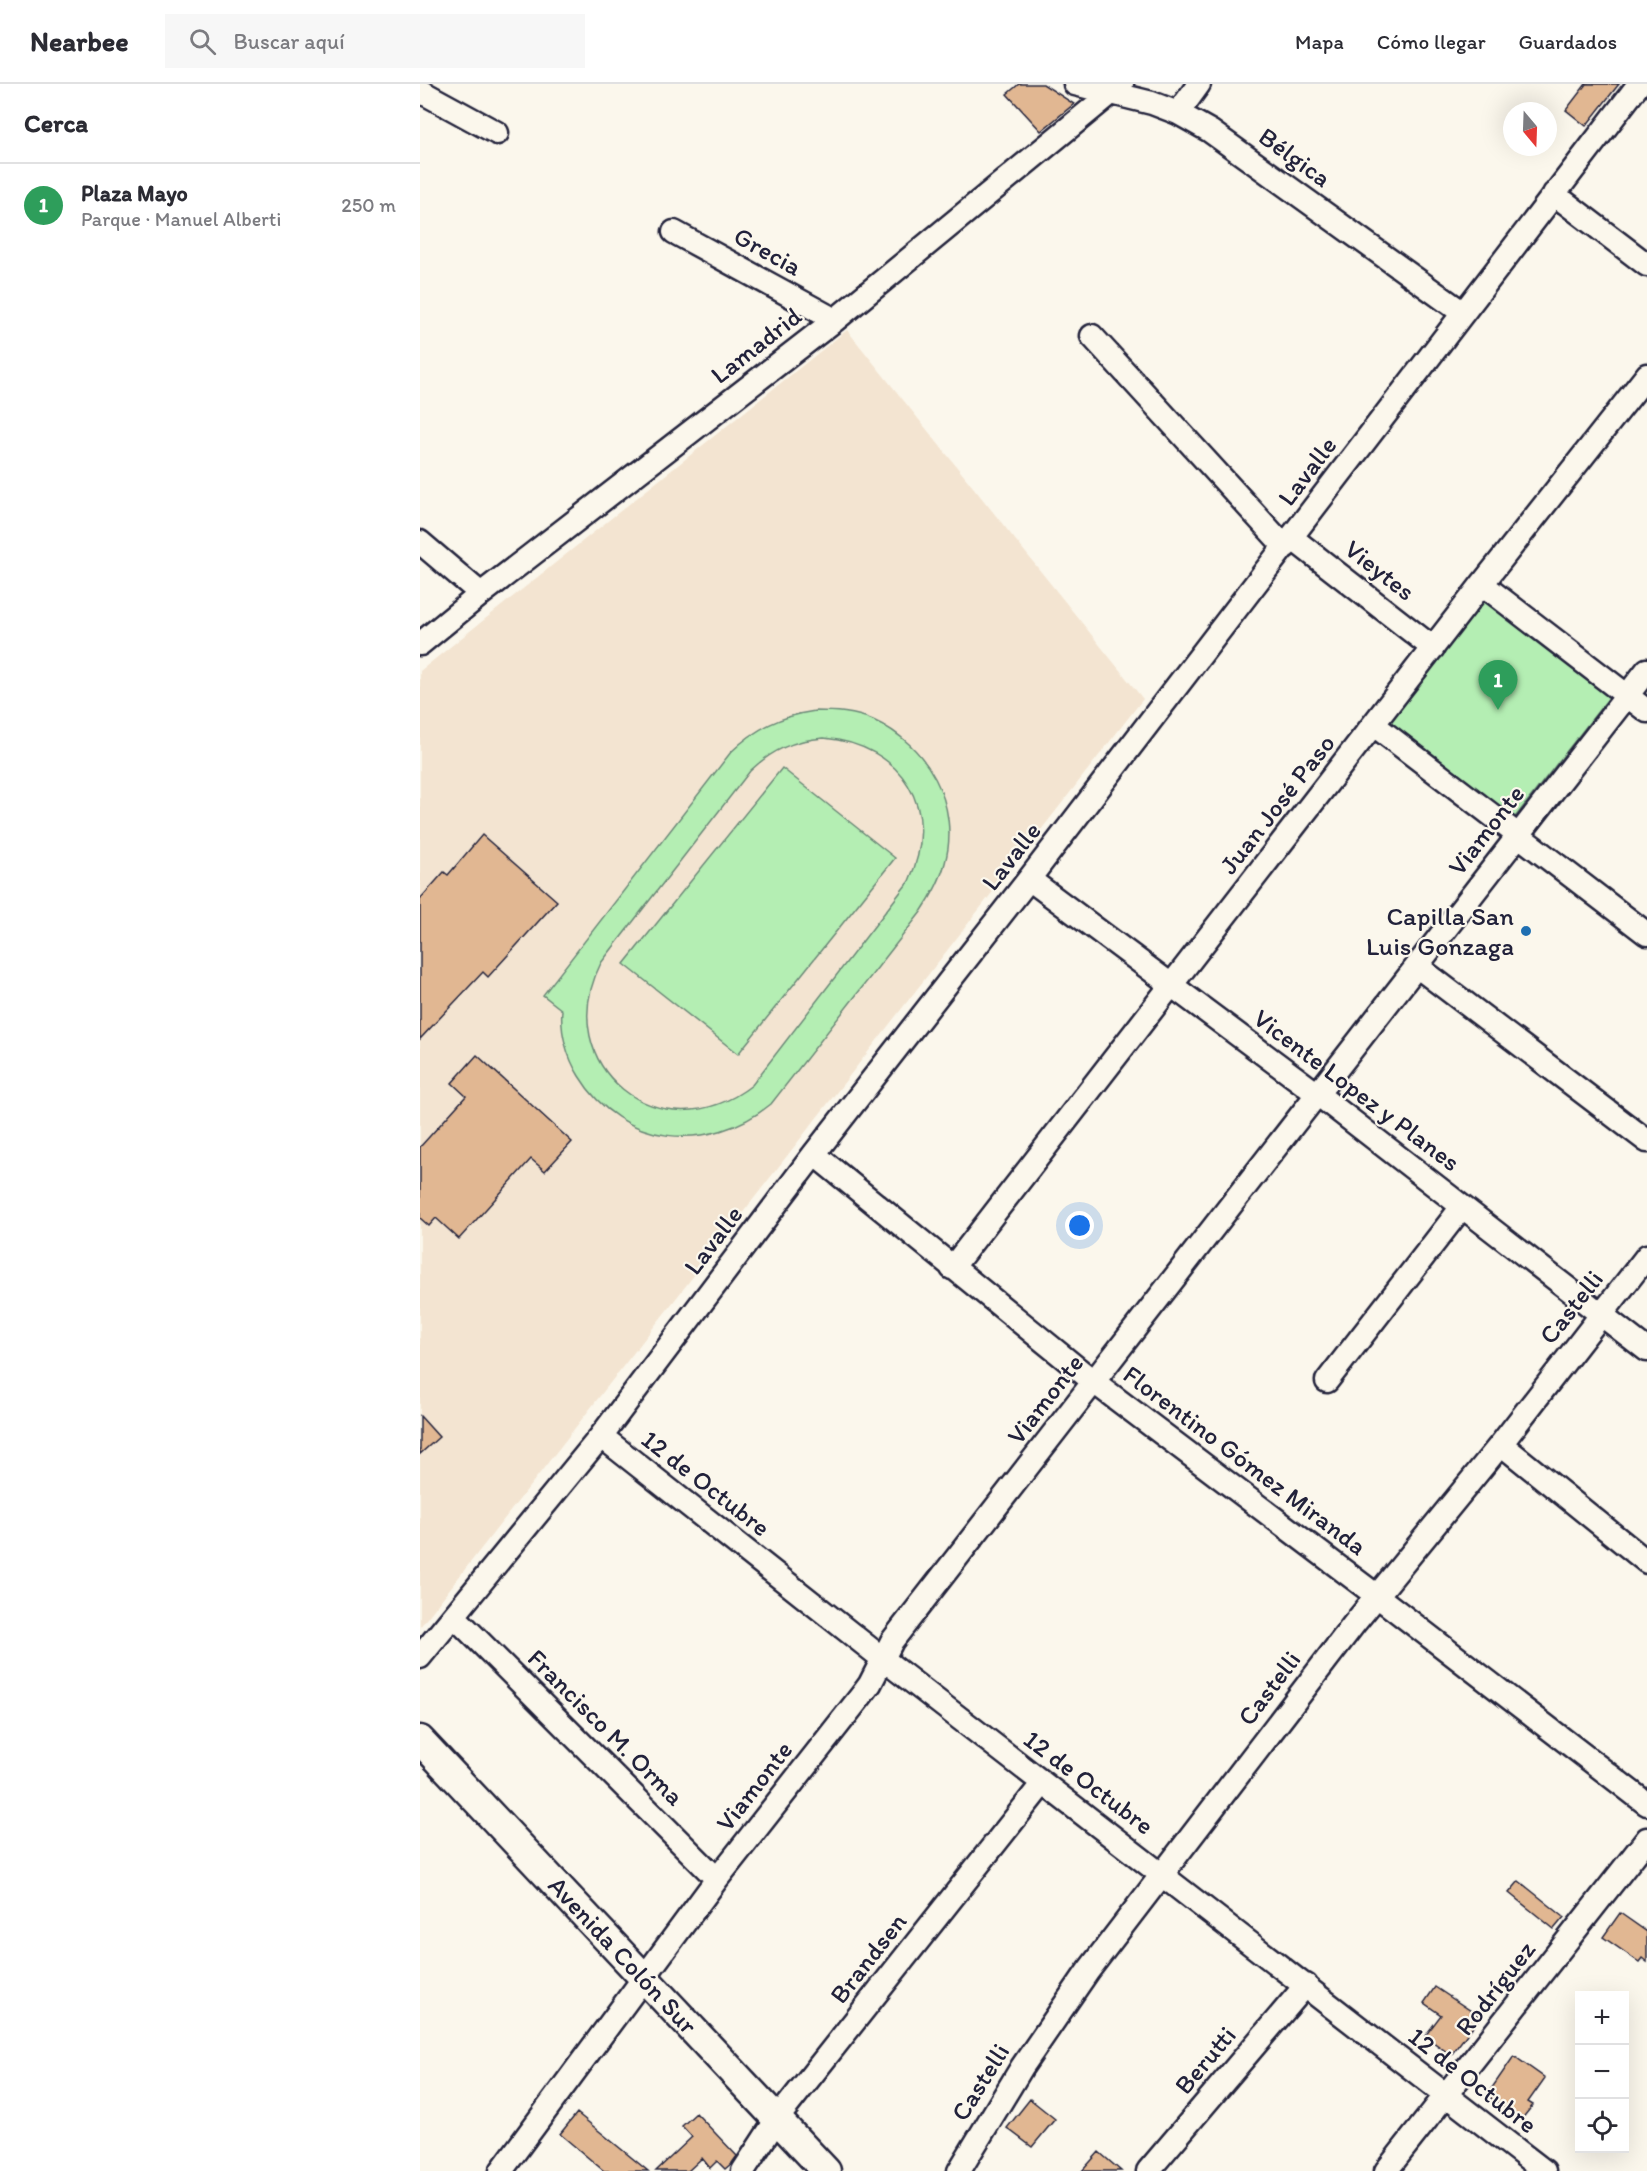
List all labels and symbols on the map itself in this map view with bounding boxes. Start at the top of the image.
north arrow [1503,102,1557,156]
street label: Bélgica [1253,120,1338,194]
street label: Grecia [728,219,808,283]
street label: Lamadrid [704,299,808,390]
street label: Lavalle [1271,430,1343,512]
street label: Vieytes [1338,533,1422,607]
pin: 1 [1478,660,1518,710]
street label: Juan José Paso [1212,728,1342,880]
street label: Viamonte [1441,778,1531,882]
street label: Lavalle [974,815,1048,897]
place label: Capilla San Luis Gonzaga [1366,900,1514,962]
marker: Capilla San Luis Gonzaga [1519,924,1533,938]
street label: Vicente Lopez y Planes [1247,1002,1467,1178]
street label: Lavalle [677,1199,749,1281]
your location [1065,1211,1094,1240]
street label: Castelli [1532,1264,1610,1350]
street label: Viamonte [1000,1347,1090,1451]
street label: Florentino Gómez Miranda [1117,1358,1373,1562]
street label: 12 de Octubre [635,1423,777,1543]
street label: Francisco M. Orma [521,1642,691,1812]
street label: Castelli [1231,1644,1307,1732]
street label: 12 de Octubre [1018,1723,1160,1841]
street label: Viamonte [709,1734,799,1838]
street label: Avenida Colón Sur [542,1869,705,2041]
street label: Brandsen [823,1906,913,2010]
street label: Rodríguez [1448,1934,1542,2042]
street label: Berutti [1167,2020,1243,2100]
street label: 12 de Octubre [1402,2020,1544,2140]
street label: Castelli [944,2037,1016,2127]

